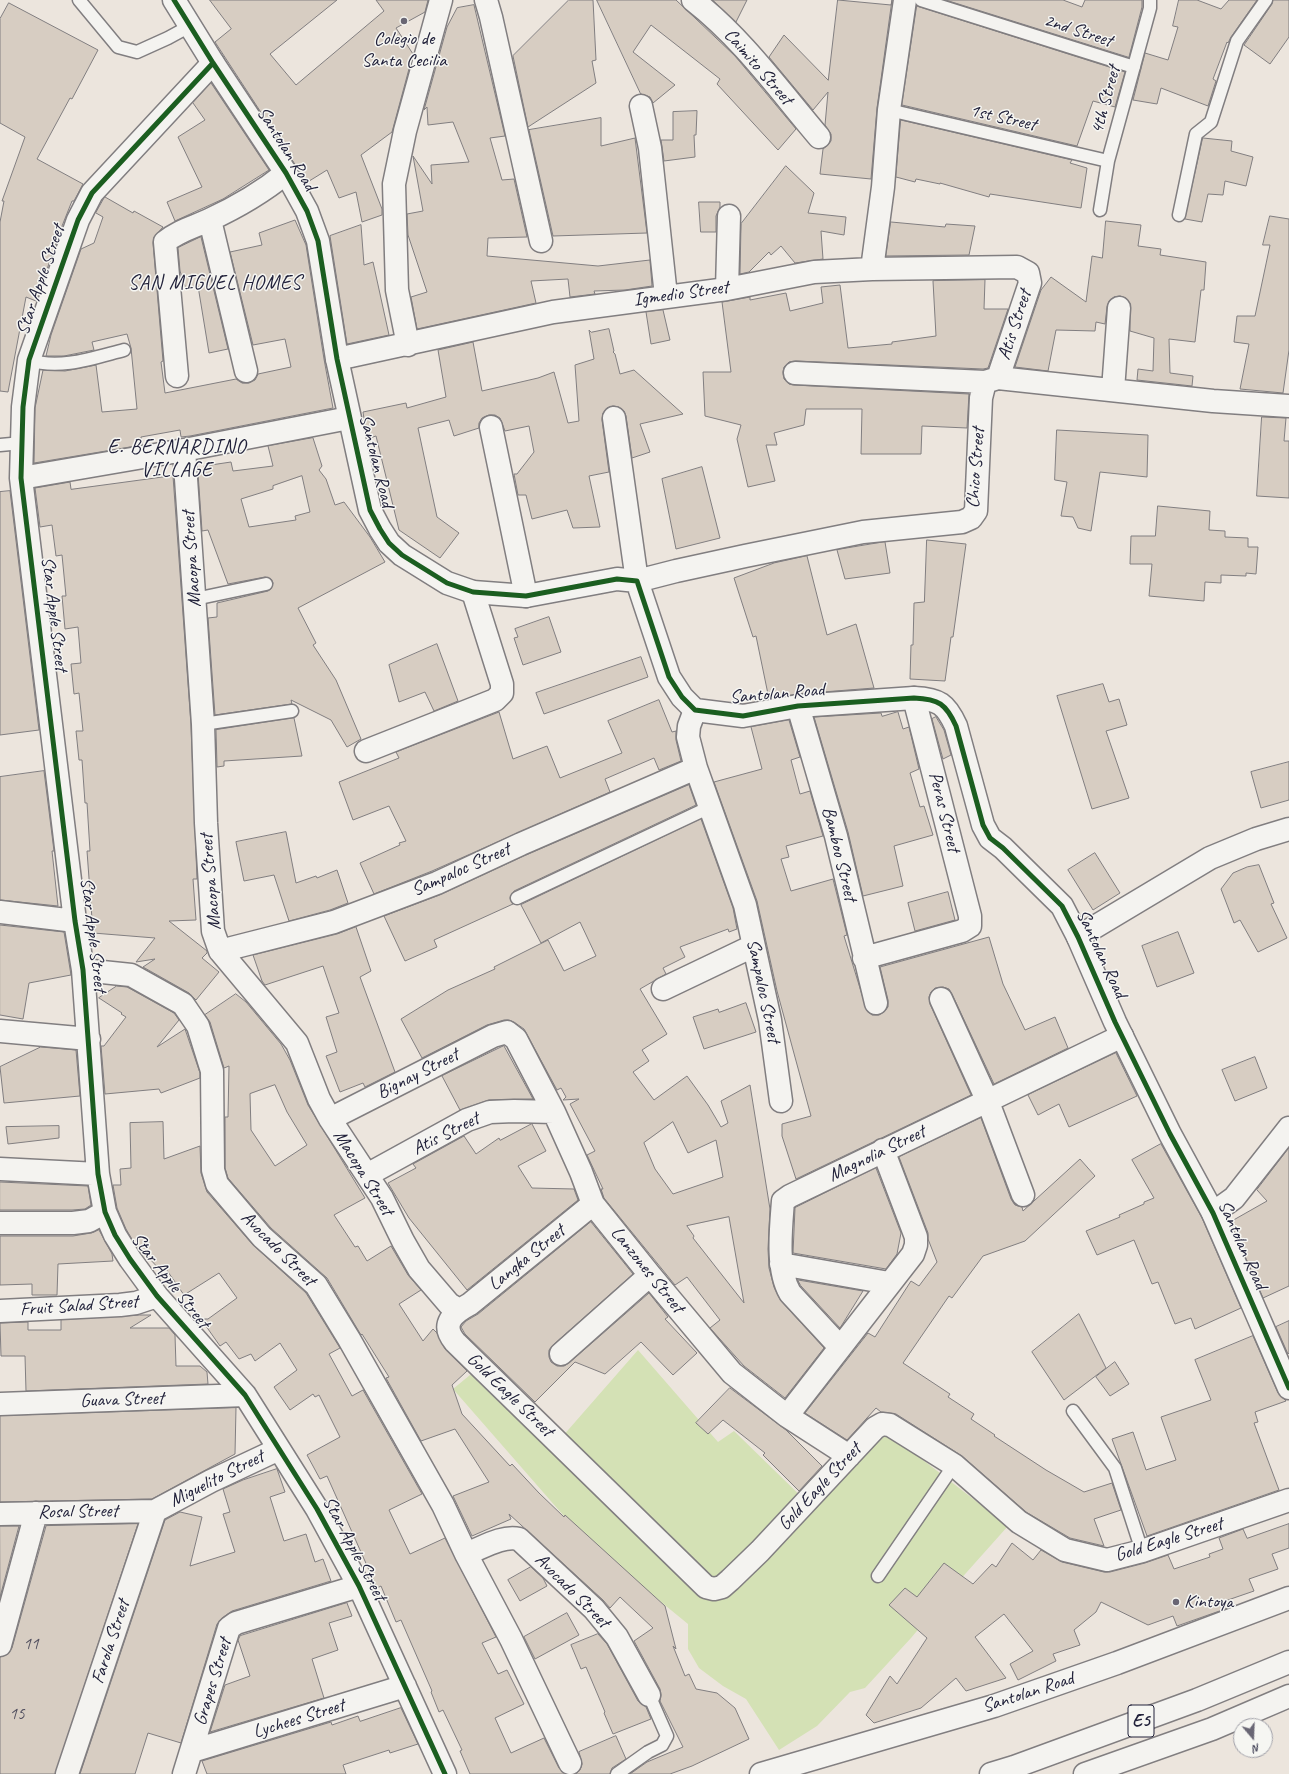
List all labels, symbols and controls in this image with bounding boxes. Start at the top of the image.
street label: 2nd Street [1041,9,1115,53]
marker: Colegio de Santa Cecilia [399,16,409,26]
street label: Caimito Street [719,24,797,110]
place label: Colegio de Santa Cecilia [362,28,446,72]
street label: 4th Street [1086,64,1126,136]
street label: 1st Street [968,99,1038,137]
street label: Santolan Road [251,103,321,195]
street label: Star Apple Street [12,222,70,338]
district label: SAN MIGUEL HOMES [129,272,301,296]
street label: Igmedio Street [632,276,730,312]
street label: Atis Street [993,287,1037,363]
street label: Santolan Road [353,412,399,510]
street label: Chico Street [962,427,990,509]
district label: E. BERNARDINO VILLAGE [109,436,245,483]
street label: Macopa Street [177,510,207,608]
street label: Star Apple Street [36,556,72,672]
street label: Santolan Road [729,679,825,709]
street label: Peras Street [923,770,965,854]
street label: Bamboo Street [816,804,862,904]
street label: Macopa Street [195,833,227,931]
street label: Sampaloc Street [408,838,514,902]
street label: Star Apple Street [75,877,111,993]
street label: Santolan Road [1071,906,1131,1002]
street label: Sampaloc Street [741,937,785,1045]
street label: Bignay Street [373,1044,463,1104]
street label: Atis Street [409,1108,483,1160]
street label: Magnolia Street [825,1121,929,1187]
street label: Macopa Street [328,1126,398,1220]
street label: Santolan Road [1212,1197,1272,1293]
street label: Avocado Street [236,1207,320,1291]
street label: Langka Street [484,1220,570,1296]
street label: Lanzones Street [605,1222,689,1318]
street label: Star Apple Street [126,1229,214,1333]
street label: Fruit Salad Street [19,1290,139,1322]
street label: Gold Eagle Street [462,1348,558,1442]
street label: Guava Street [80,1387,164,1413]
street label: Gold Eagle Street [774,1438,866,1536]
street label: Miguelito Street [166,1445,268,1513]
street label: Star Apple Street [317,1493,391,1605]
street label: Rosal Street [38,1500,118,1524]
street label: Gold Eagle Street [1112,1513,1226,1567]
street label: Avocado Street [530,1549,614,1633]
place label: Kintoya [1184,1591,1233,1613]
street label: Farola Street [87,1597,135,1687]
marker: Kintoya [1171,1597,1181,1607]
house number: 11 [23,1635,39,1655]
street label: Grapes Street [189,1636,237,1728]
street label: Santolan Road [979,1668,1077,1718]
street label: Lychees Street [251,1694,347,1744]
house number: 15 [9,1705,25,1725]
road number: E5 [1128,1705,1154,1737]
north arrow [1233,1718,1273,1758]
text: N [1251,1741,1262,1756]

